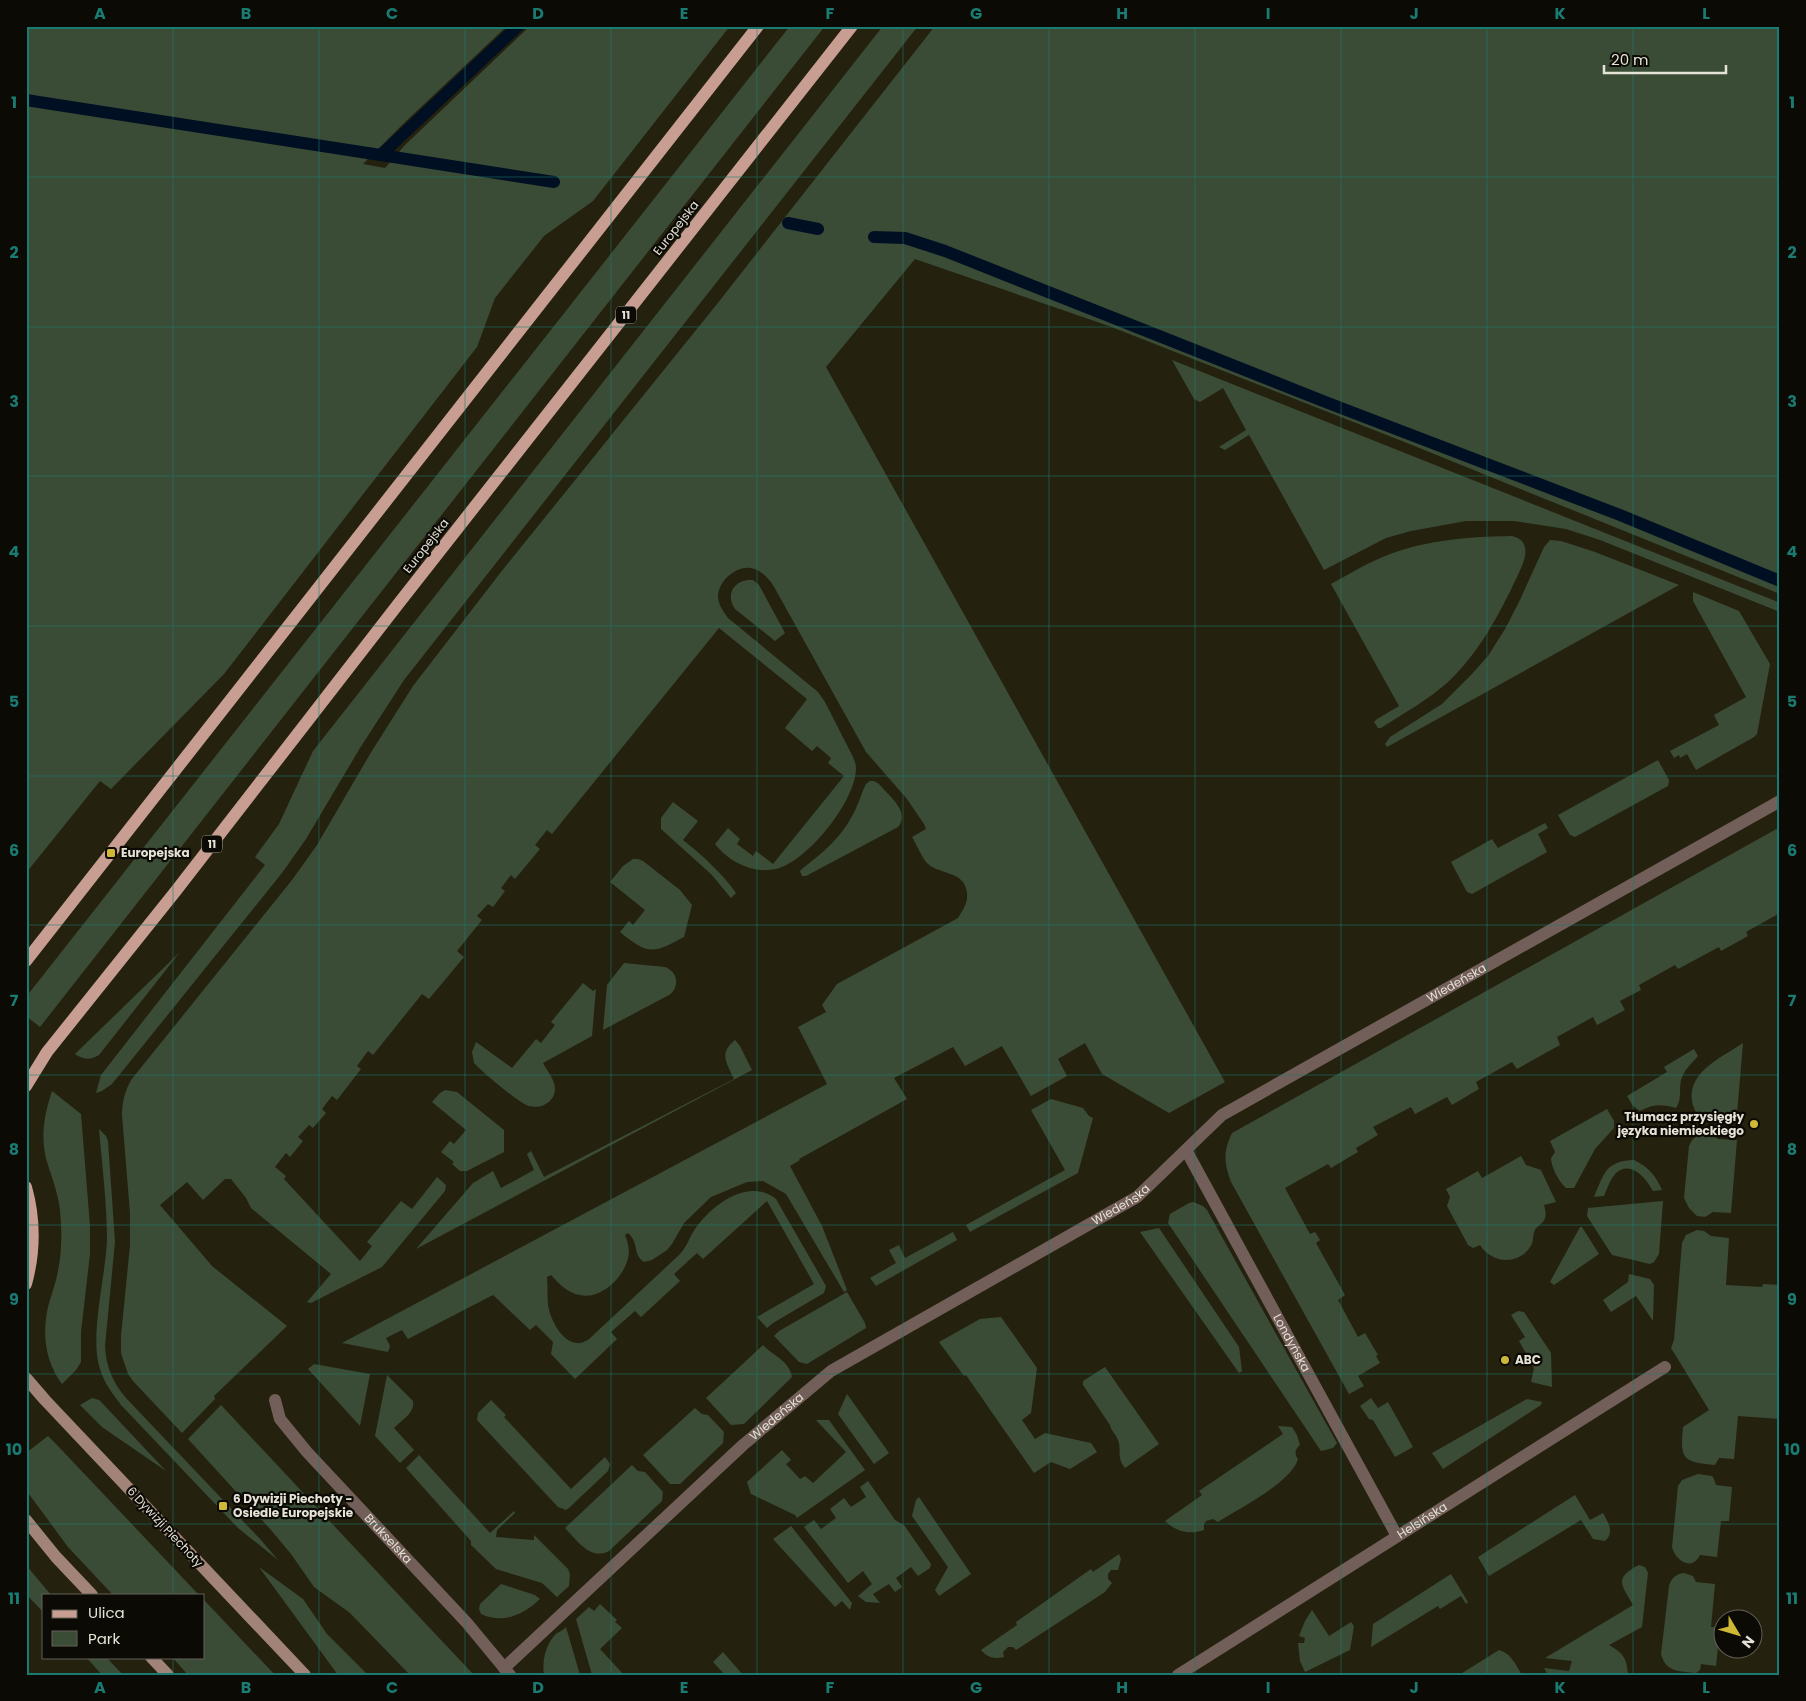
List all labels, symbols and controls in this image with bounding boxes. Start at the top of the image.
text: A [94,2,106,25]
text: B [241,2,251,25]
text: C [386,2,398,25]
text: D [532,2,544,25]
text: E [680,2,688,25]
text: F [826,2,835,25]
text: G [970,2,982,25]
text: H [1116,2,1128,25]
text: I [1266,2,1270,25]
text: J [1409,2,1419,25]
text: K [1554,2,1566,25]
text: L [1702,2,1710,25]
scale bar [1604,42,1726,74]
text: 20 m [1611,49,1649,70]
text: 1 [11,91,17,114]
text: 1 [1789,91,1795,114]
street label: Europejska [649,197,702,259]
text: 2 [9,241,19,264]
text: 2 [1787,241,1797,264]
road number: 11 [616,306,636,324]
text: 3 [9,390,19,413]
text: 3 [1787,390,1797,413]
street label: Europejska [399,515,452,577]
text: 4 [9,540,20,563]
text: 4 [1787,540,1798,563]
text: 5 [9,690,19,713]
text: 5 [1787,690,1797,713]
road number: 11 [202,836,222,852]
text: 6 [9,839,19,862]
text: 6 [1787,839,1797,862]
place label: Europejska [121,844,190,861]
marker: Europejska [105,847,117,859]
street label: Wiedeńska [1423,959,1489,1006]
text: 7 [10,989,19,1012]
text: 7 [1788,989,1797,1012]
place label: Tłumacz przysięgły języka niemieckiego [1616,1108,1744,1139]
marker: Tłumacz przysięgły języka niemieckiego [1748,1118,1760,1130]
text: 8 [9,1138,19,1161]
text: 8 [1787,1138,1797,1161]
street label: Wiedeńska [1088,1180,1153,1229]
text: 9 [9,1288,19,1311]
text: 9 [1787,1288,1797,1311]
street label: Londyńska [1269,1311,1315,1375]
place label: ABC [1515,1351,1541,1368]
marker: ABC [1499,1354,1511,1366]
street label: Wiedeńska [746,1388,807,1444]
text: 10 [6,1438,22,1461]
text: 10 [1784,1438,1800,1461]
street label: 6 Dywizji Piechoty [123,1483,207,1571]
place label: 6 Dywizji Piechoty - Osiedle Europejskie [233,1490,354,1521]
street label: Helsińska [1394,1498,1450,1542]
marker: 6 Dywizji Piechoty - Osiedle Europejskie [217,1500,229,1512]
street label: Brukselska [361,1510,416,1567]
text: 11 [8,1587,20,1610]
text: 11 [1786,1587,1798,1610]
legend [42,1594,205,1658]
text: Ulica [88,1602,125,1623]
north arrow [1714,1608,1764,1658]
text: Park [88,1628,120,1649]
text: N [1737,1632,1759,1652]
text: A [94,1676,106,1699]
text: B [241,1676,251,1699]
text: C [386,1676,398,1699]
text: D [532,1676,544,1699]
text: E [680,1676,688,1699]
text: F [826,1676,835,1699]
text: G [970,1676,982,1699]
text: H [1116,1676,1128,1699]
text: I [1266,1676,1270,1699]
text: J [1409,1676,1419,1699]
text: K [1554,1676,1566,1699]
text: L [1702,1676,1710,1699]

